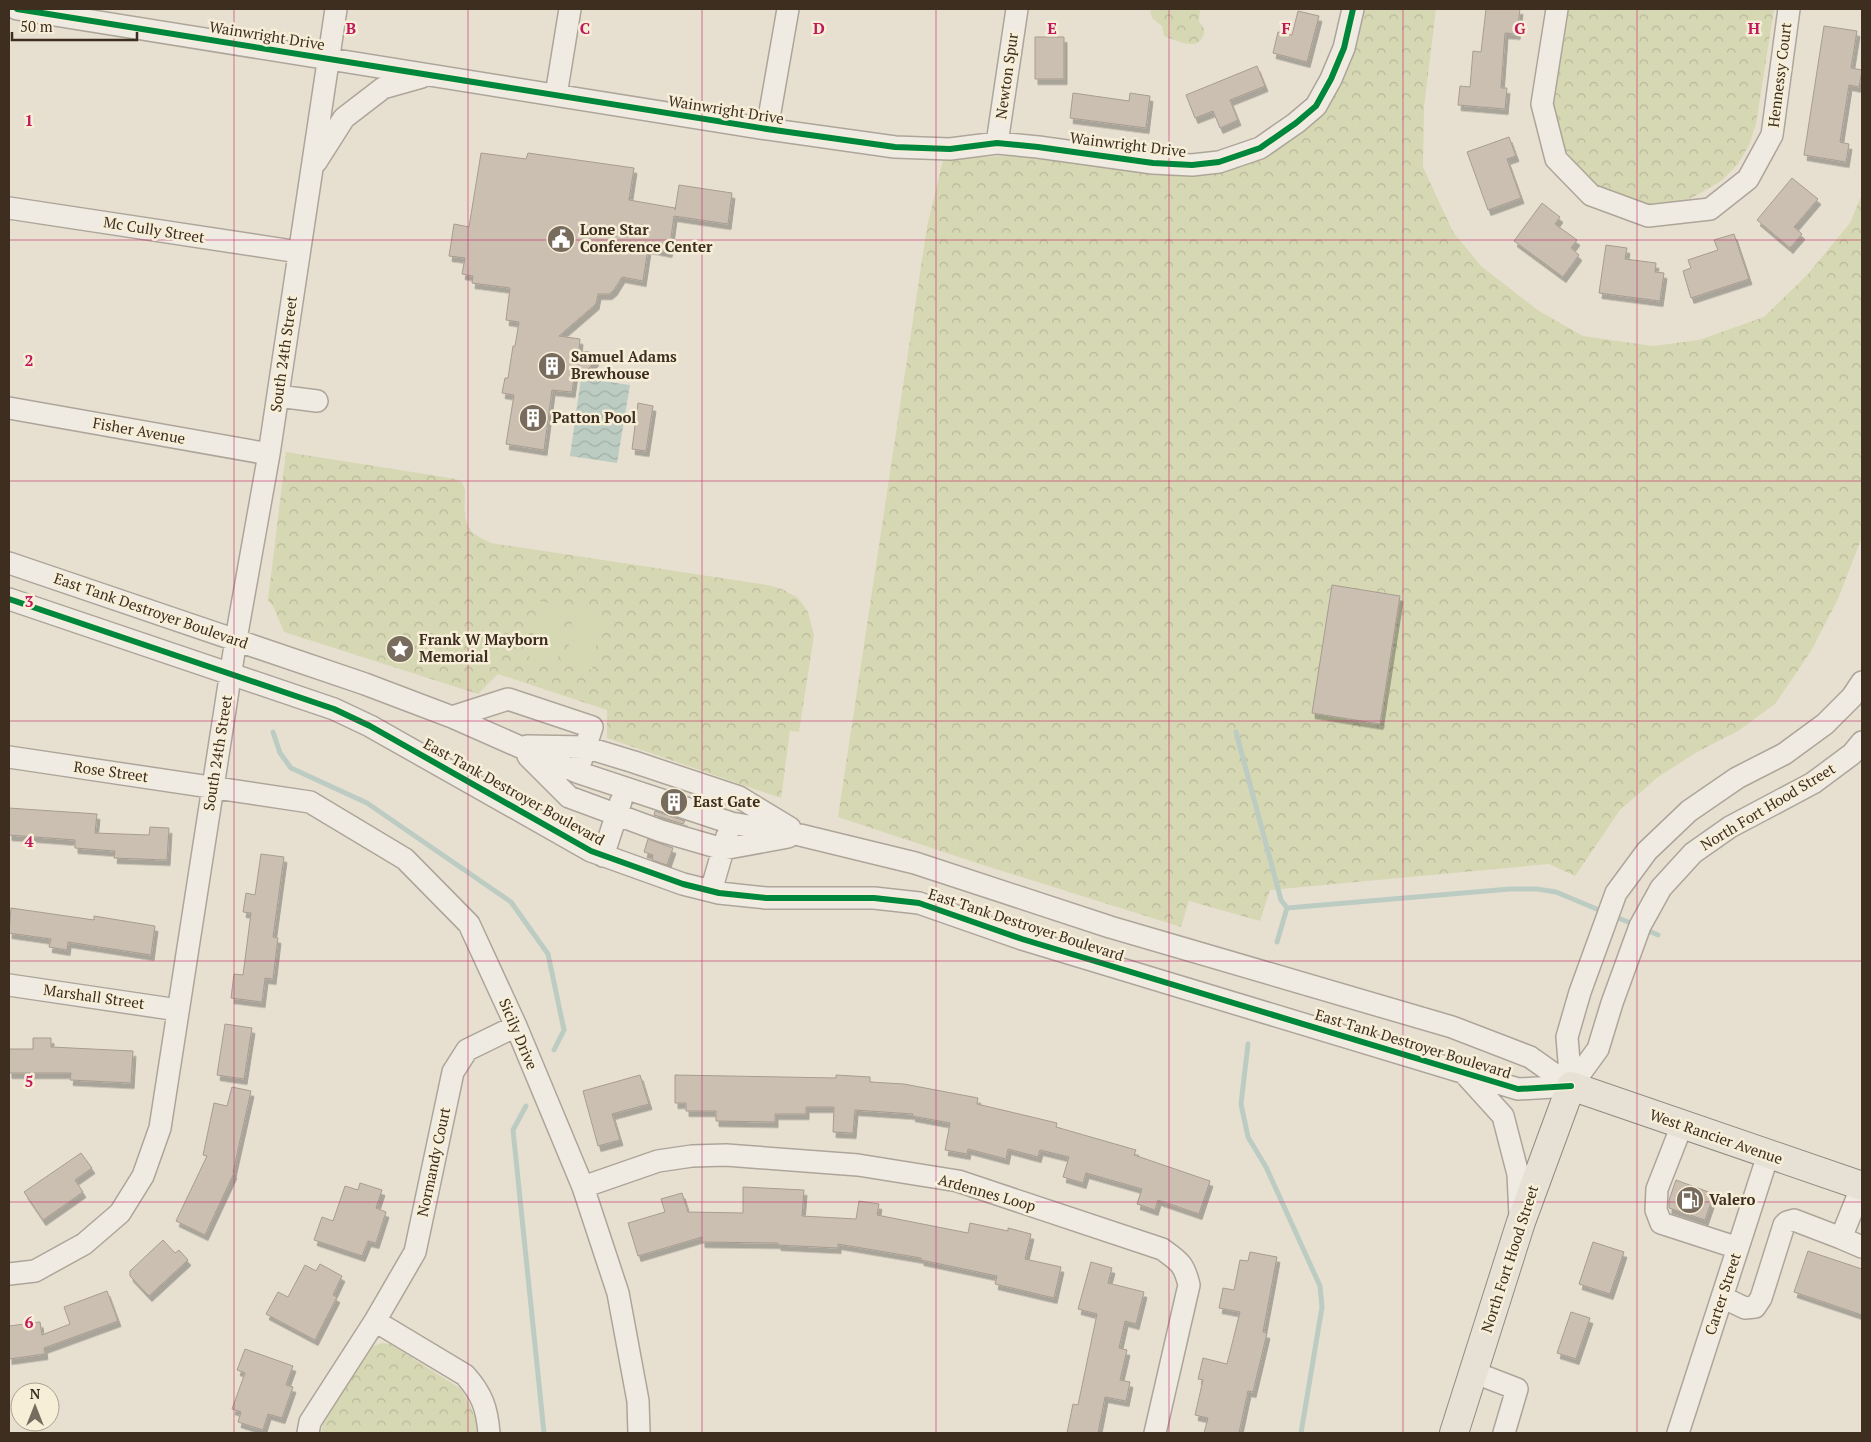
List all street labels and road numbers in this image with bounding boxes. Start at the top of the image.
street label: Wainwright Drive [208,16,326,54]
street label: Hennessy Court [1763,21,1795,128]
street label: Newton Spur [990,31,1022,120]
street label: Wainwright Drive [667,90,785,128]
street label: Wainwright Drive [1069,127,1187,161]
street label: Mc Cully Street [102,211,207,247]
street label: South 24th Street [265,294,301,413]
street label: Fisher Avenue [91,412,187,448]
street label: East Tank Destroyer Boulevard [52,567,251,653]
street label: South 24th Street [198,693,236,812]
street label: East Tank Destroyer Boulevard [420,733,609,849]
street label: Rose Street [72,756,150,786]
street label: North Fort Hood Street [1696,758,1839,854]
street label: East Tank Destroyer Boulevard [926,883,1126,965]
street label: Marshall Street [42,979,146,1013]
street label: Sicily Drive [495,995,543,1072]
street label: East Tank Destroyer Boulevard [1313,1004,1514,1082]
street label: West Rancier Avenue [1647,1104,1786,1168]
street label: Normandy Court [412,1105,454,1218]
street label: Ardennes Loop [936,1169,1038,1216]
street label: North Fort Hood Street [1476,1182,1542,1335]
street label: Carter Street [1699,1250,1745,1337]

